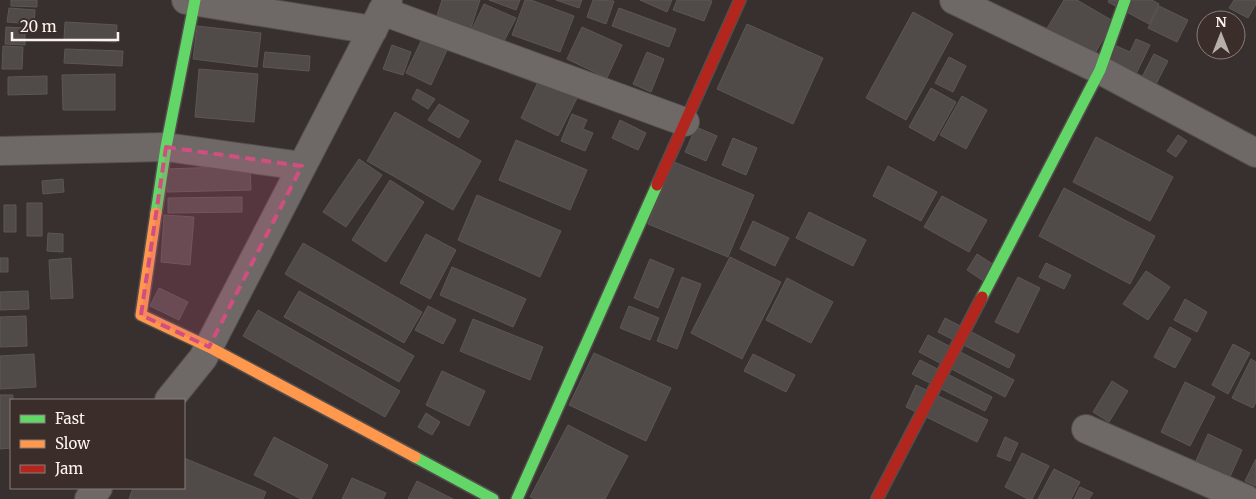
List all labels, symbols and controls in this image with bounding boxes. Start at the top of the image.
scale bar [12,10,119,42]
north arrow [1196,10,1246,60]
text: N [1215,13,1227,31]
text: 20 m [20,17,57,36]
legend [10,399,185,489]
text: Fast [55,409,85,428]
text: Slow [55,434,90,453]
text: Jam [54,459,83,478]

